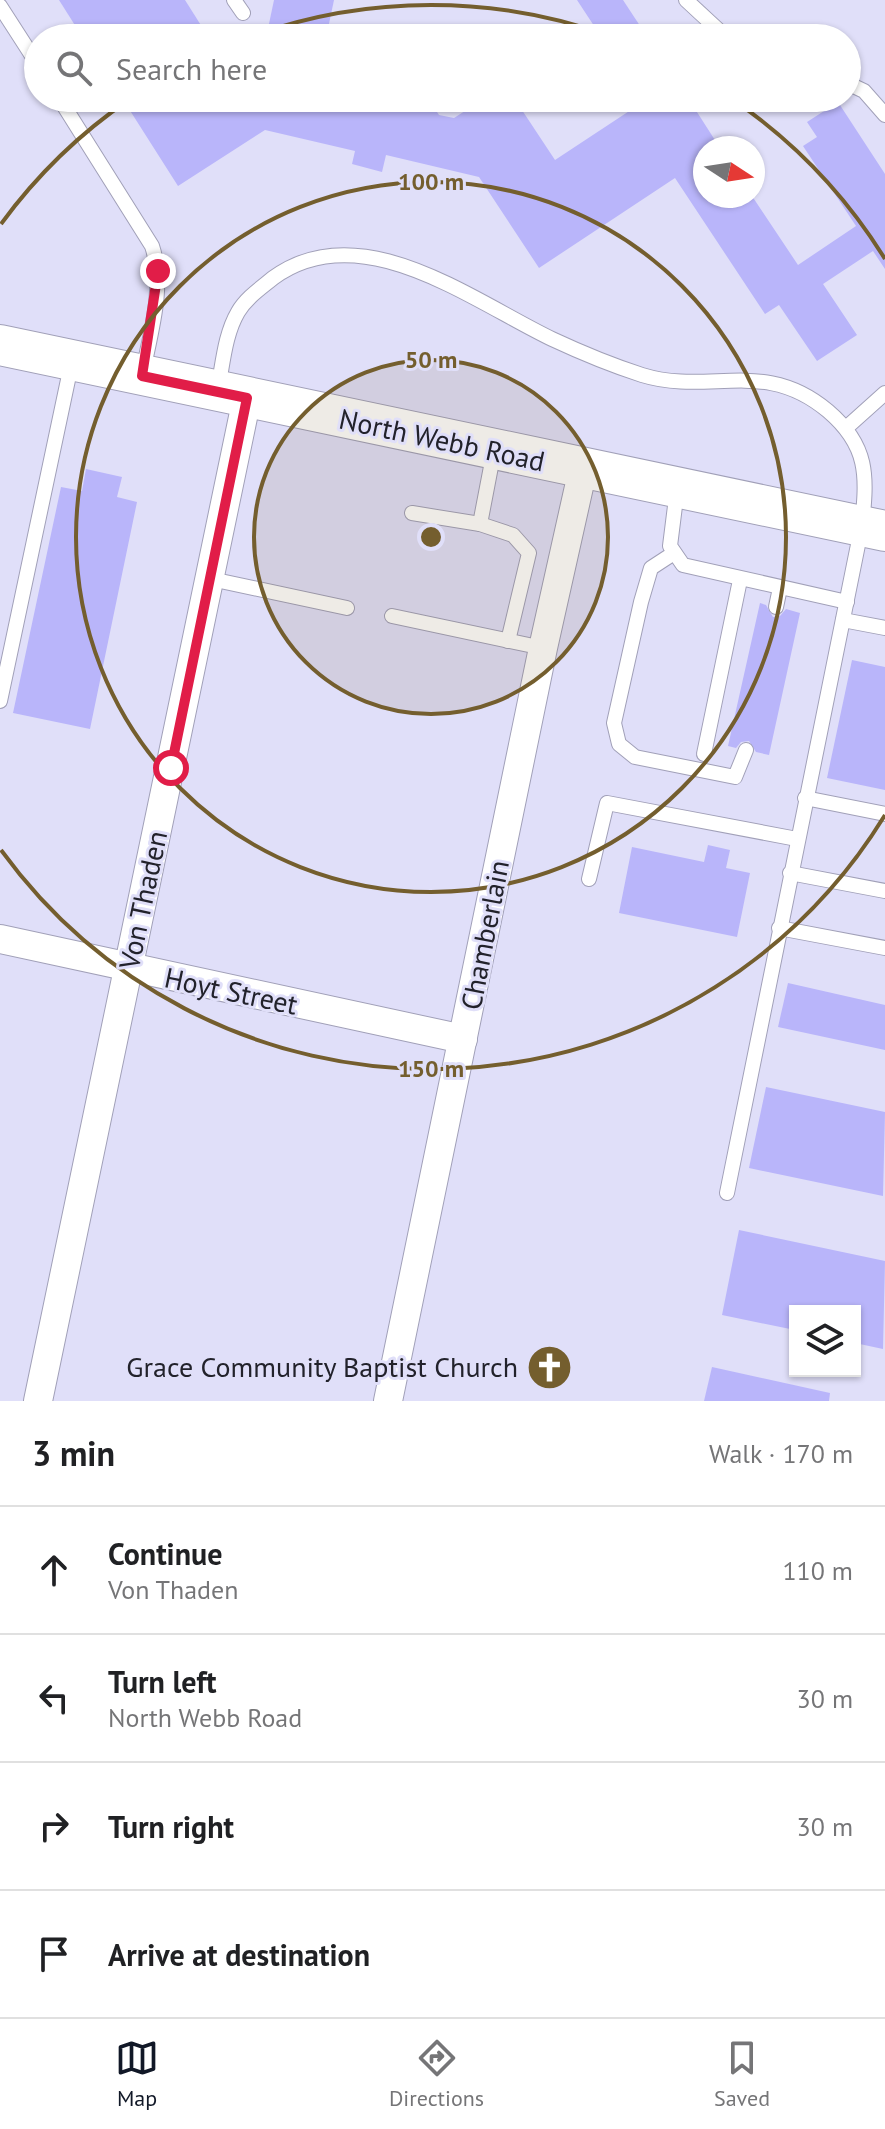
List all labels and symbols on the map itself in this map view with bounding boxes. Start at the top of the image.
north arrow [693,136,765,208]
text: 100 m [398,166,464,197]
route end [140,253,176,289]
text: 50 m [405,344,457,375]
street label: North Webb Road [336,400,548,479]
centre of rings [417,523,445,551]
route start [153,750,189,786]
street label: Von Thaden [110,827,175,973]
street label: Chamberlain [452,857,517,1013]
street label: Hoyt Street [161,958,301,1023]
text: 150 m [398,1053,464,1084]
church icon: Grace Community Baptist Church [525,1343,573,1391]
place label: Grace Community Baptist Church [126,1348,518,1385]

